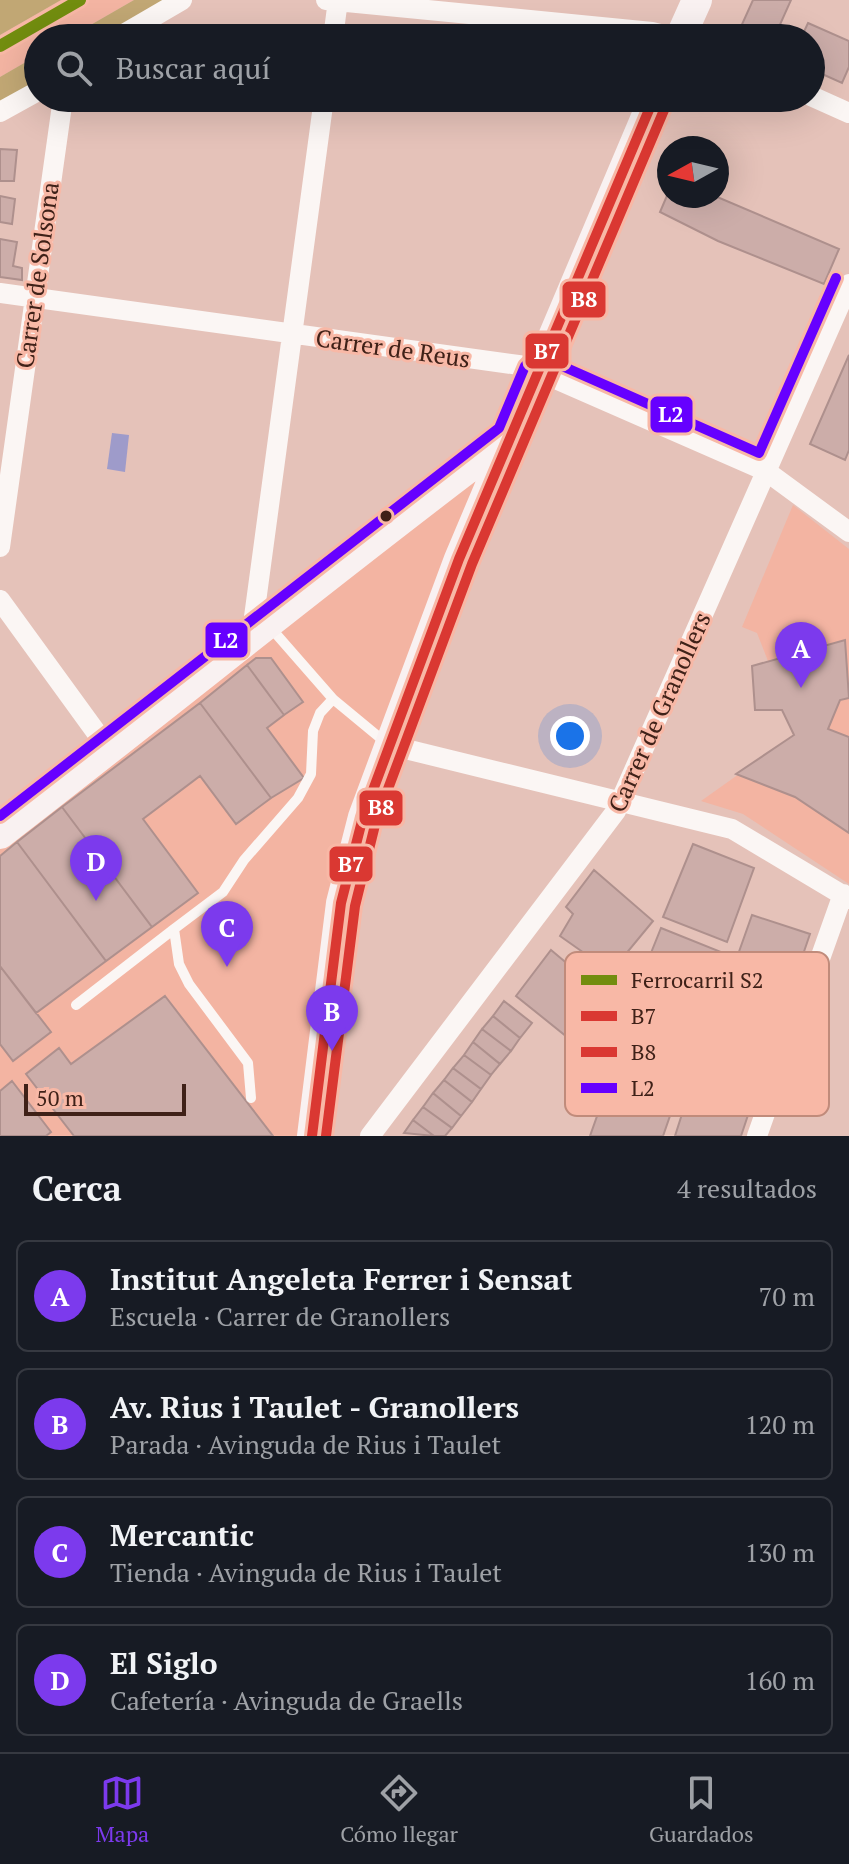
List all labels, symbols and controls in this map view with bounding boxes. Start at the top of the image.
search box [24,24,825,112]
icon: search [52,46,96,90]
text: Buscar aquí [116,48,270,88]
north arrow [657,136,729,208]
street label: Carrer de Solsona [8,180,66,370]
line badge: B8 [561,280,607,319]
text: B8 [571,284,597,313]
street label: Carrer de Reus [314,321,472,375]
line badge: B7 [524,332,570,370]
text: B7 [534,336,560,365]
line badge: L2 [649,395,694,434]
text: L2 [658,399,684,428]
unlabelled marker [378,508,394,524]
street label: Carrer de Granollers [600,607,718,817]
line badge: L2 [204,621,249,659]
pin: A [775,622,827,688]
text: L2 [213,625,239,654]
your location [550,716,590,756]
line badge: B8 [358,789,404,827]
text: B8 [368,792,394,821]
pin: D [70,835,122,901]
line badge: B7 [328,845,374,883]
text: B7 [338,849,364,878]
pin: C [201,901,253,967]
legend [565,952,829,1116]
text: Ferrocarril S2 [631,965,763,994]
pin: B [306,985,358,1051]
text: B7 [631,1001,656,1030]
text: B8 [631,1037,656,1066]
text: L2 [631,1073,655,1102]
scale bar [24,1080,186,1116]
text: 50 m [36,1083,84,1112]
text: Cerca [32,1166,122,1211]
text: 4 resultados [677,1171,817,1205]
text: Institut Angeleta Ferrer i Sensat [110,1259,572,1299]
text: A [51,1279,69,1313]
text: 70 m [759,1279,815,1313]
text: Escuela · Carrer de Granollers [110,1299,450,1333]
text: Av. Rius i Taulet - Granollers [110,1387,519,1427]
text: B [52,1407,68,1441]
text: 120 m [745,1407,815,1441]
text: Parada · Avinguda de Rius i Taulet [110,1427,501,1461]
text: Mercantic [110,1515,254,1555]
text: C [52,1535,68,1569]
text: 130 m [745,1535,815,1569]
text: Tienda · Avinguda de Rius i Taulet [110,1555,502,1589]
text: El Siglo [110,1643,218,1683]
text: D [50,1663,70,1697]
text: 160 m [745,1663,815,1697]
text: Cafetería · Avinguda de Graells [110,1683,463,1717]
tab: Mapa [95,1771,149,1848]
tab: Cómo llegar [340,1771,458,1848]
tab: Guardados [649,1771,754,1848]

